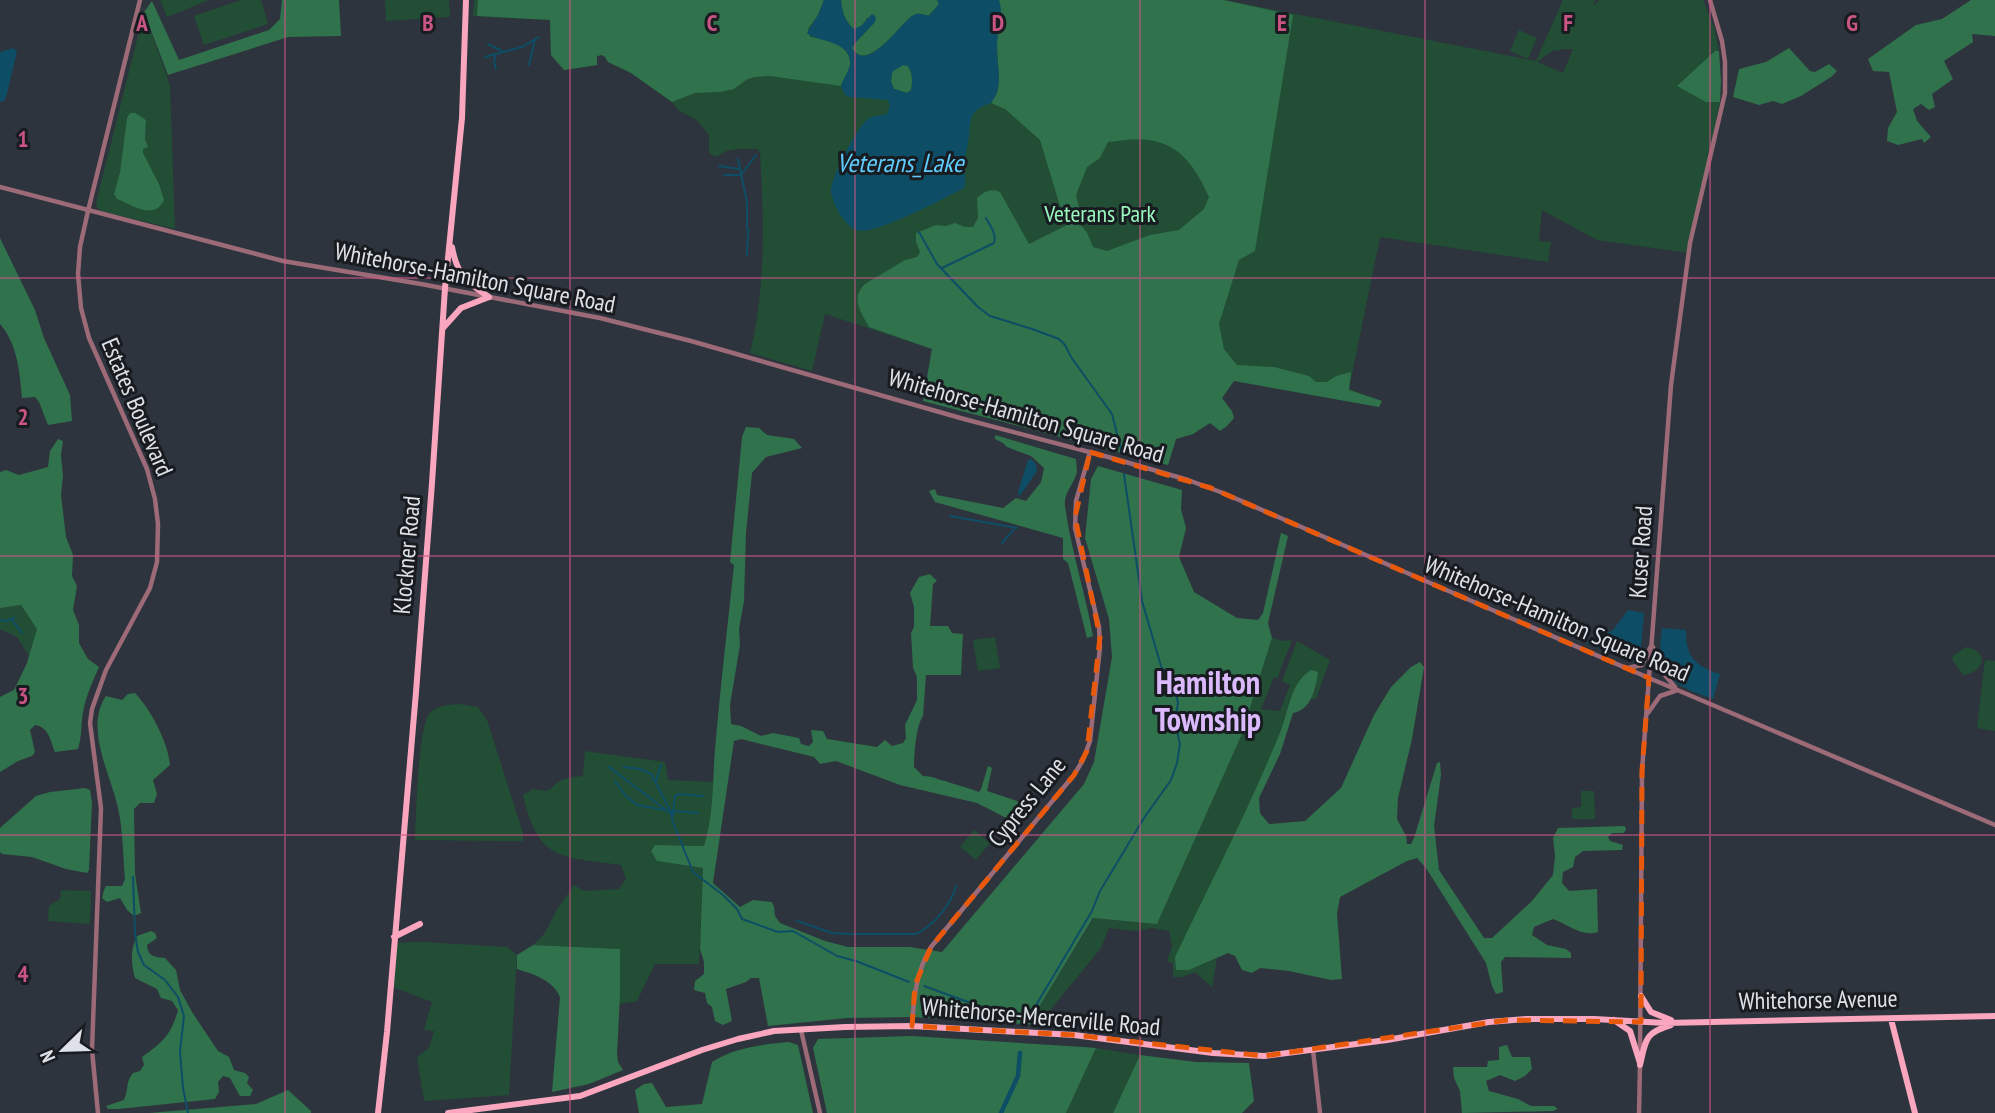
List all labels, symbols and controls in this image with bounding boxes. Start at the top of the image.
text: A [135,8,148,37]
text: B [422,8,434,37]
text: C [707,8,718,37]
text: D [992,8,1004,37]
text: E [1277,8,1287,37]
text: F [1563,8,1573,37]
text: G [1846,8,1858,37]
text: 1 [18,124,29,153]
water label: Veterans_Lake [837,146,966,179]
park label: Veterans Park [1043,198,1157,229]
street label: Whitehorse-Hamilton Square Road [332,235,618,320]
street label: Estates Boulevard [94,333,180,481]
street label: Whitehorse-Hamilton Square Road [885,361,1167,470]
text: 2 [18,402,29,431]
street label: Klockner Road [386,494,427,615]
street label: Kuser Road [1622,505,1659,599]
street label: Whitehorse-Hamilton Square Road [1420,549,1695,689]
district label: Hamilton Township [1155,661,1261,740]
text: 3 [18,681,29,710]
street label: Cypress Lane [981,750,1072,853]
text: 4 [18,959,29,988]
street label: Whitehorse Avenue [1738,983,1898,1016]
street label: Whitehorse-Mercerville Road [921,991,1161,1042]
north arrow [28,1015,98,1085]
text: N [34,1047,60,1066]

